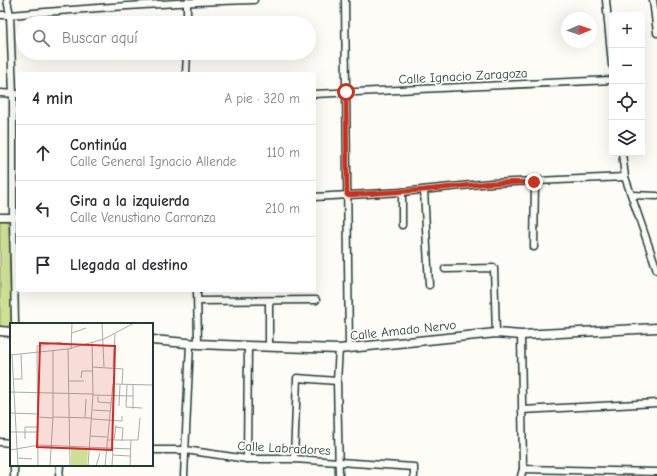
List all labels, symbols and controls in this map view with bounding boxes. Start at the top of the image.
north arrow [561,12,597,48]
map controls [609,12,645,156]
button: + [609,12,645,48]
search box [16,16,316,60]
icon: search [30,27,52,49]
text: Buscar aquí [62,29,138,47]
button: − [609,48,645,84]
street label: Calle Ignacio Zaragoza [398,65,528,87]
route start [337,83,355,101]
button: locate [609,84,645,120]
text: 4 min [32,89,73,108]
text: A pie · 320 m [224,91,300,106]
button: layers [609,120,645,156]
text: Continúa [70,136,127,154]
icon: ahead [32,142,54,164]
text: 110 m [267,145,300,160]
text: Calle General Ignacio Allende [70,154,236,169]
route end [525,173,543,191]
text: Gira a la izquierda [70,192,190,210]
icon: left [32,198,54,220]
text: 210 m [265,201,300,216]
text: Calle Venustiano Carranza [70,210,216,225]
icon: arrive [32,254,54,276]
text: Llegada al destino [70,256,188,274]
street label: Calle Amado Nervo [349,317,457,343]
inset map [10,323,153,466]
street label: Calle Labradores [237,438,331,458]

